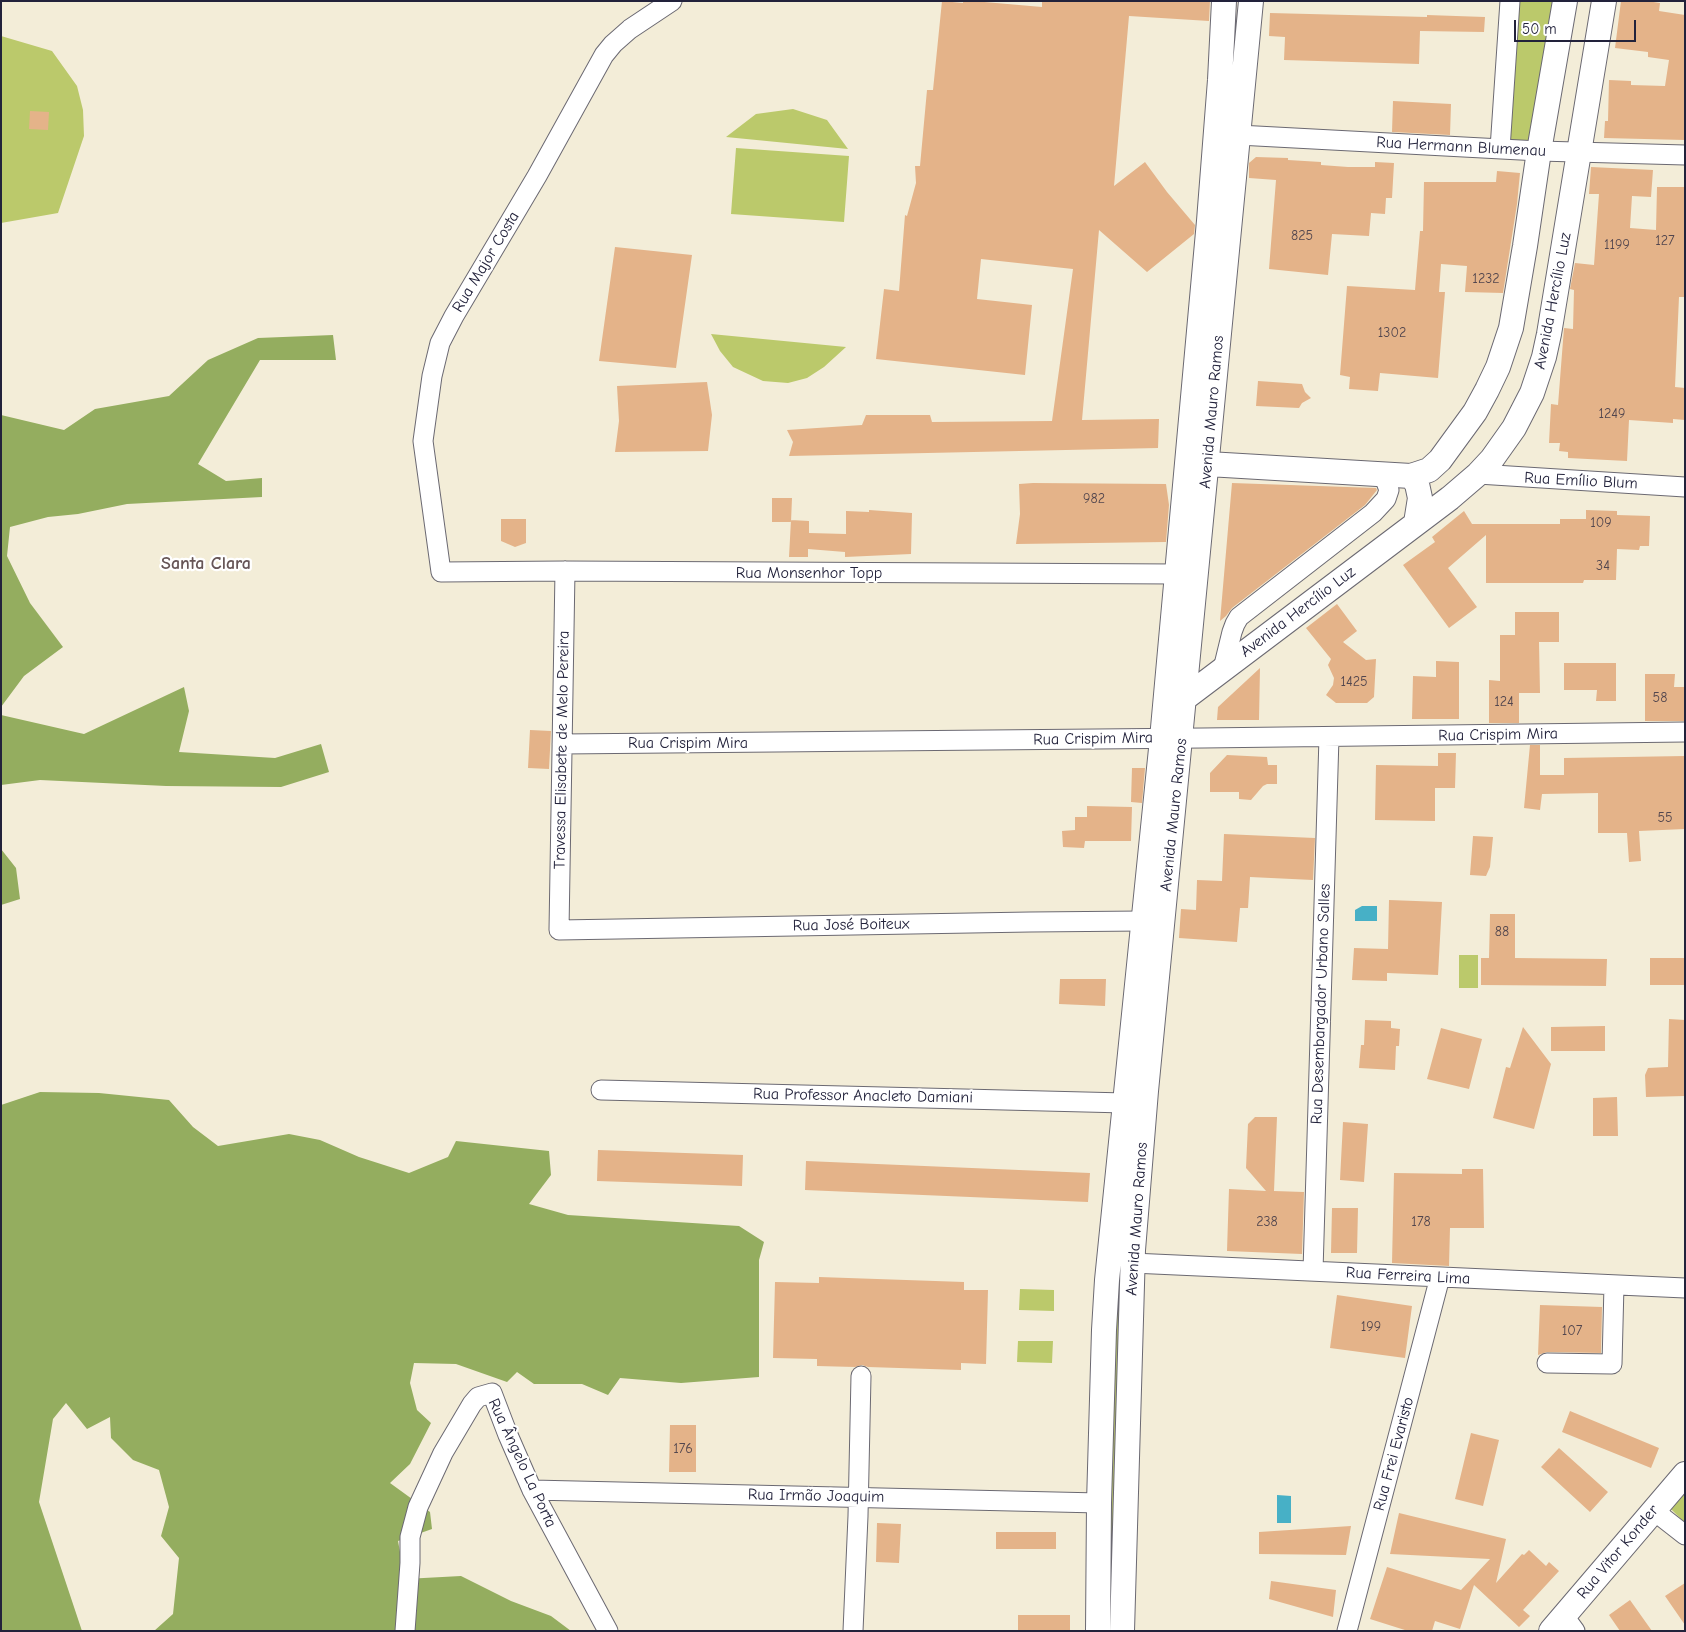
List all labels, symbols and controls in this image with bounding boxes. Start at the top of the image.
scale bar [1516,10,1638,42]
text: 50 m [1522,20,1557,38]
street label: Rua Hermann Blumenau [1376,133,1546,161]
street label: Rua Major Costa [448,208,524,316]
house number: 825 [1291,228,1313,244]
street label: Avenida Hercílio Luz [1530,231,1576,371]
house number: 127 [1655,233,1675,249]
house number: 1199 [1604,237,1630,253]
house number: 1232 [1472,271,1500,287]
house number: 1302 [1378,325,1406,341]
street label: Avenida Mauro Ramos [1196,335,1228,489]
house number: 1249 [1598,406,1626,422]
street label: Rua Emílio Blum [1524,468,1638,494]
house number: 982 [1083,491,1105,507]
house number: 109 [1590,515,1612,531]
district label: Santa Clara [161,553,251,575]
house number: 34 [1596,558,1610,574]
street label: Rua Monsenhor Topp [736,563,882,583]
street label: Avenida Hercílio Luz [1237,563,1359,661]
street label: Travessa Elisabete de Melo Pereira [550,631,574,869]
house number: 1425 [1340,674,1368,690]
house number: 58 [1653,690,1667,706]
house number: 124 [1494,694,1514,710]
street label: Rua Crispim Mira [1438,724,1558,746]
street label: Rua Crispim Mira [1033,728,1153,750]
street label: Rua Crispim Mira [628,733,748,753]
street label: Avenida Mauro Ramos [1156,738,1192,892]
house number: 55 [1657,810,1673,826]
street label: Rua Desembargador Urbano Salles [1307,883,1335,1125]
street label: Rua José Boiteux [792,914,910,936]
house number: 88 [1495,924,1509,940]
street label: Rua Professor Anacleto Damiani [753,1084,973,1108]
street label: Avenida Mauro Ramos [1122,1142,1152,1296]
house number: 238 [1256,1214,1278,1230]
house number: 178 [1411,1214,1431,1230]
street label: Rua Ferreira Lima [1345,1263,1471,1289]
house number: 199 [1361,1319,1381,1335]
house number: 107 [1562,1323,1582,1339]
street label: Rua Ângelo La Porta [484,1395,560,1531]
street label: Rua Frei Evaristo [1370,1395,1418,1513]
house number: 176 [673,1441,693,1457]
street label: Rua Irmão Joaquim [748,1485,884,1507]
street label: Rua Vitor Konder [1573,1501,1663,1603]

